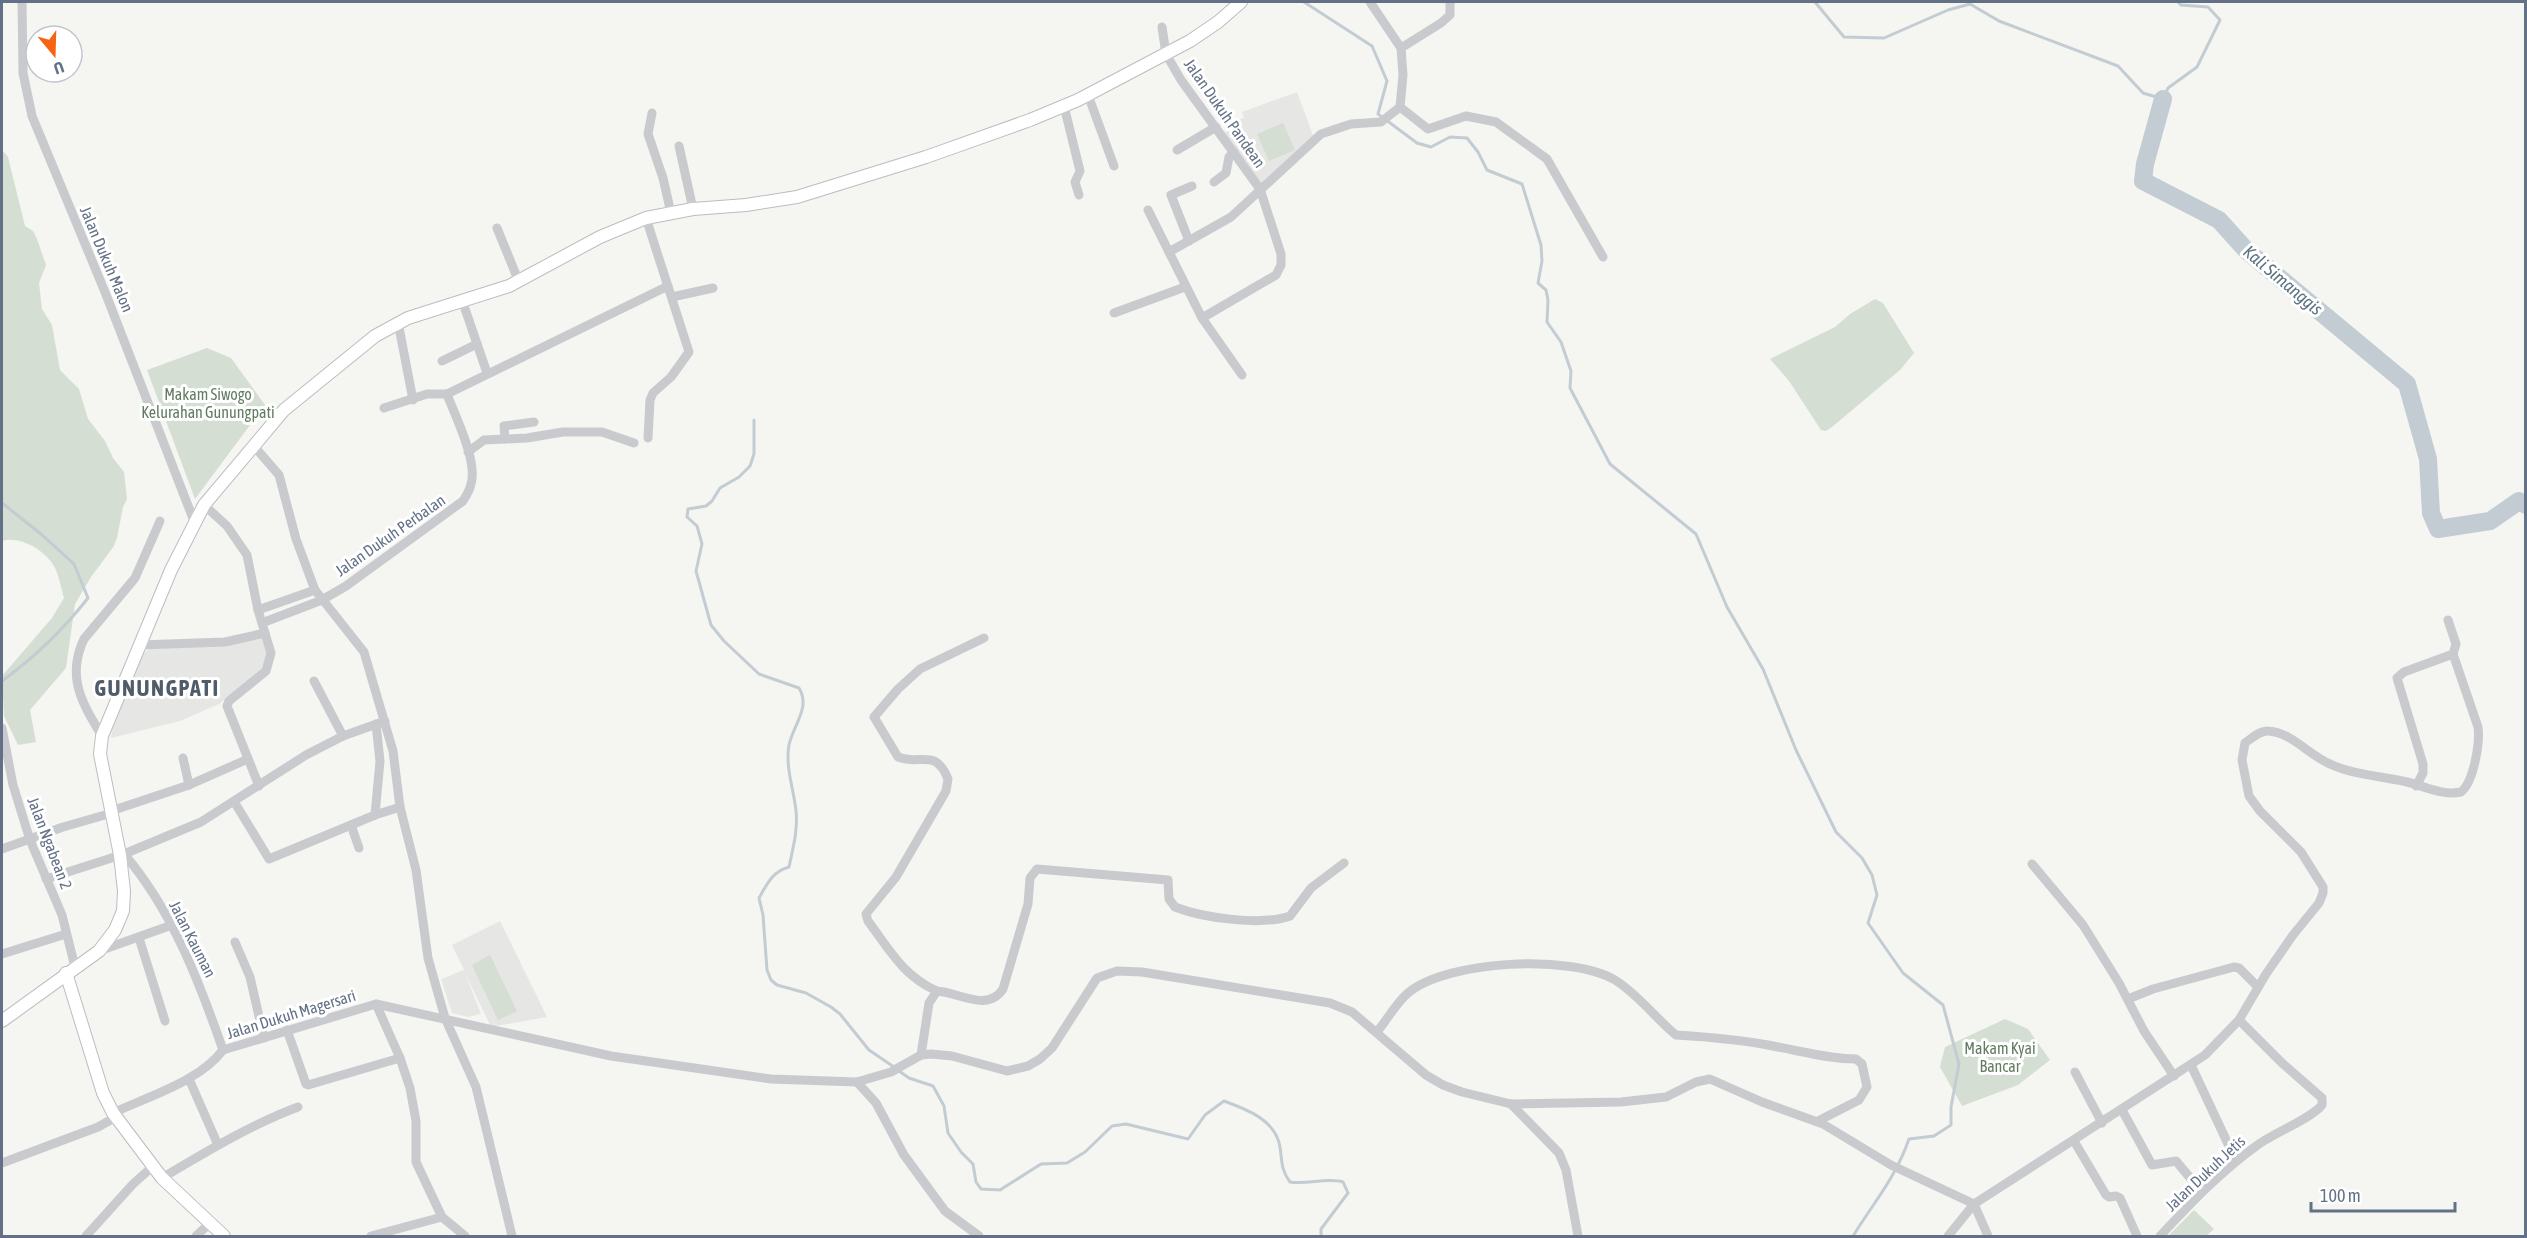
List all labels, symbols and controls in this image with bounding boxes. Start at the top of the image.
north arrow [24,24,84,84]
street label: Jalan Dukuh Pandean [1181,55,1269,171]
text: U [51,58,66,78]
street label: Jalan Dukuh Malon [77,203,137,315]
water label: Kali Simanggis [2239,241,2327,319]
park label: Makam Siwogo Kelurahan Gunungpati [141,385,275,422]
street label: Jalan Dukuh Perbalan [332,490,448,580]
district label: GUNUNGPATI [94,675,220,701]
street label: Jalan Ngabean 2 [23,794,76,892]
street label: Jalan Kauman [166,898,220,980]
street label: Jalan Dukuh Magersari [224,986,358,1043]
park label: Makam Kyai Bancar [1964,1039,2036,1075]
street label: Jalan Dukuh Jetis [2162,1131,2249,1214]
scale bar [2311,1175,2455,1213]
text: 100 m [2320,1185,2361,1206]

